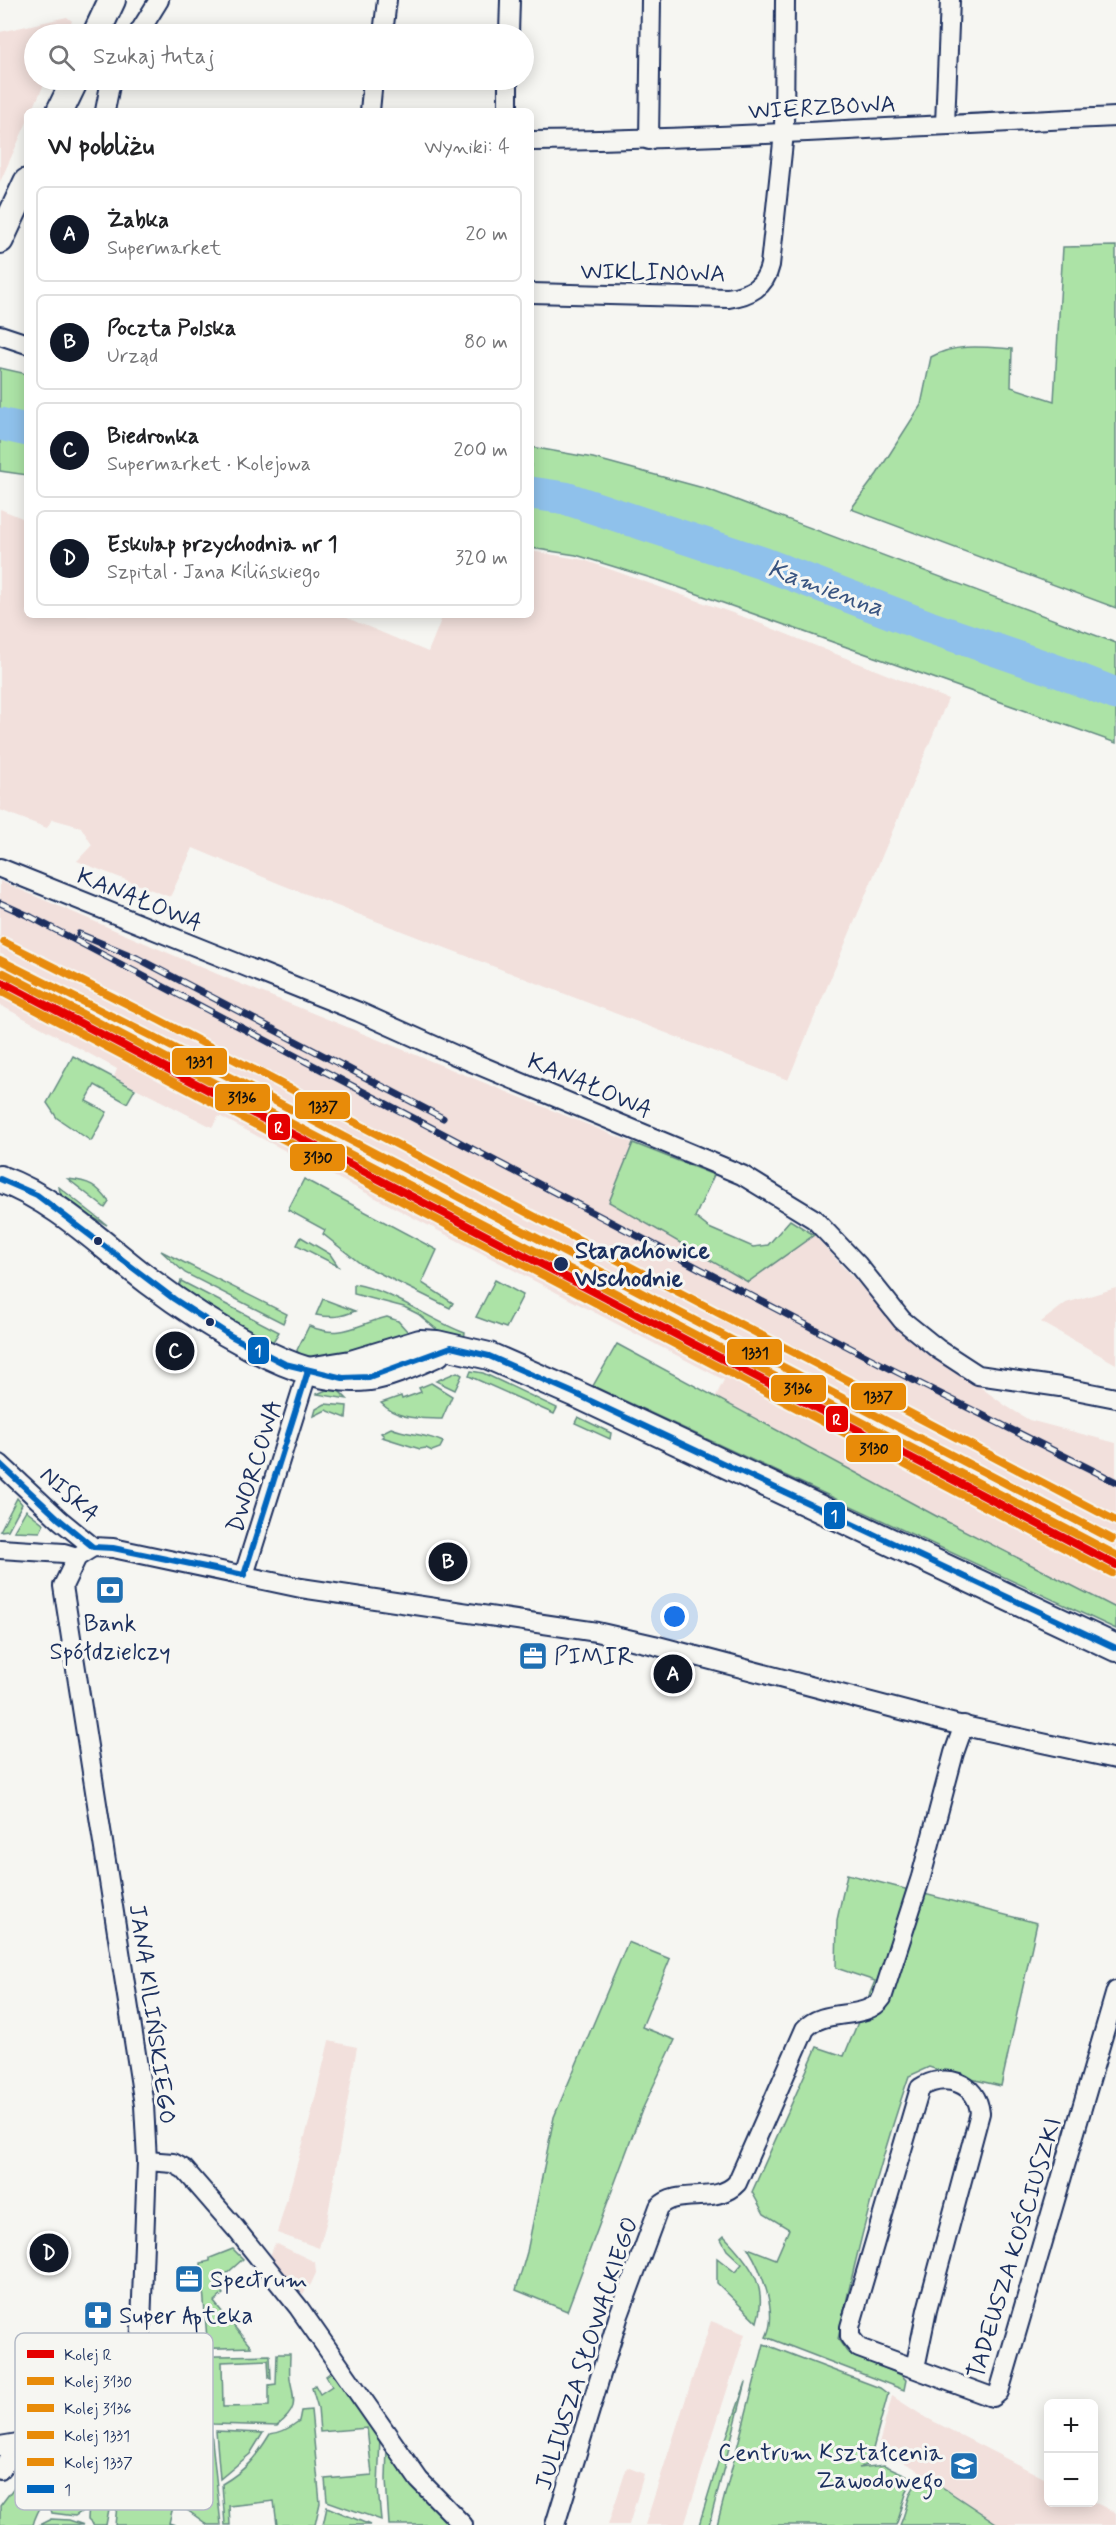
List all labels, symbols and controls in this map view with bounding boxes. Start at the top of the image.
search box [24,24,534,90]
icon: search [45,41,78,74]
text: Szukaj tutaj [93,43,215,71]
street label: WIERZBOWA [747,89,897,128]
text: W pobliżu [48,130,154,164]
text: Wyniki: 4 [424,134,510,161]
text: Żabka [107,207,169,235]
text: A [63,221,76,248]
text: 20 m [465,221,508,248]
text: Supermarket [107,235,221,262]
street label: WIKLINOWA [580,257,726,290]
text: Poczta Polska [107,315,236,343]
text: B [63,329,76,356]
text: 80 m [464,329,508,356]
text: Urząd [107,343,158,370]
text: Biedronka [107,423,199,451]
text: C [62,437,77,464]
text: 200 m [453,437,508,464]
text: Supermarket · Kolejowa [107,451,311,478]
text: Eskulap przychodnia nr 1 [107,531,338,559]
text: D [63,545,76,572]
text: 320 m [455,545,508,572]
water label: Kamienna [763,552,888,626]
text: Szpital · Jana Kilińskiego [107,559,320,586]
street label: KANAŁOWA [72,861,207,940]
street label: KANAŁOWA [522,1046,656,1127]
line badge: 1331 [171,1047,228,1076]
text: 1331 [185,1052,213,1073]
line badge: 3136 [214,1083,271,1112]
text: 3136 [228,1088,256,1109]
line badge: 1337 [294,1091,351,1120]
text: 1337 [308,1097,338,1118]
line badge: R [267,1113,291,1141]
text: R [274,1118,284,1139]
line badge: 3130 [289,1143,346,1172]
text: 3130 [303,1148,333,1169]
unlabelled marker [92,1235,104,1247]
place label: Starachowice Wschodnie [574,1236,710,1295]
marker: Starachowice Wschodnie [552,1255,570,1273]
unlabelled marker [204,1316,216,1328]
pin: C [156,1328,195,1374]
line badge: 1 [247,1336,270,1365]
line badge: 1331 [726,1338,783,1366]
text: 1 [254,1341,262,1362]
text: 1331 [741,1343,769,1364]
line badge: 3136 [770,1374,827,1403]
text: 3136 [784,1379,812,1400]
line badge: 1337 [850,1382,907,1411]
text: 1337 [863,1387,893,1408]
street label: DWORCOWA [221,1396,290,1537]
line badge: R [825,1405,849,1433]
text: R [832,1410,842,1431]
line badge: 3130 [845,1434,902,1463]
text: 3130 [859,1439,889,1460]
street label: NISKA [33,1460,105,1530]
line badge: 1 [823,1501,846,1530]
text: 1 [830,1506,838,1527]
pin: B [428,1540,468,1584]
bank icon: Bank Spółdzielczy [94,1574,126,1606]
your location [660,1602,689,1631]
place label: Bank Spółdzielczy [49,1609,171,1668]
office icon: PIMIR [517,1640,549,1672]
place label: PIMIR [554,1642,634,1673]
pin: A [654,1652,692,1696]
street label: JANA KILIŃSKIEGO [121,1902,182,2126]
street label: TADEUSZA KOŚCIUSZKI [960,2114,1070,2383]
street label: JULIUSZA SŁOWACKIEGO [529,2213,646,2494]
pin: D [29,2230,68,2276]
office icon: Spectrum [173,2263,205,2295]
place label: Spectrum [210,2265,308,2296]
pharmacy icon: Super Apteka [82,2299,114,2331]
place label: Super Apteka [119,2301,253,2335]
legend [15,2333,213,2510]
text: Kolej R [64,2345,112,2366]
text: Kolej 3130 [64,2372,132,2393]
text: Kolej 3136 [64,2399,131,2420]
map controls [1044,2399,1098,2507]
button: + [1044,2399,1098,2453]
text: Kolej 1331 [64,2426,130,2447]
place label: Centrum Kształcenia Zawodowego [718,2438,944,2500]
school or university icon: Centrum Kształcenia Zawodowego [948,2450,980,2482]
text: Kolej 1337 [64,2453,133,2474]
button: − [1044,2453,1098,2507]
text: 1 [64,2480,71,2501]

